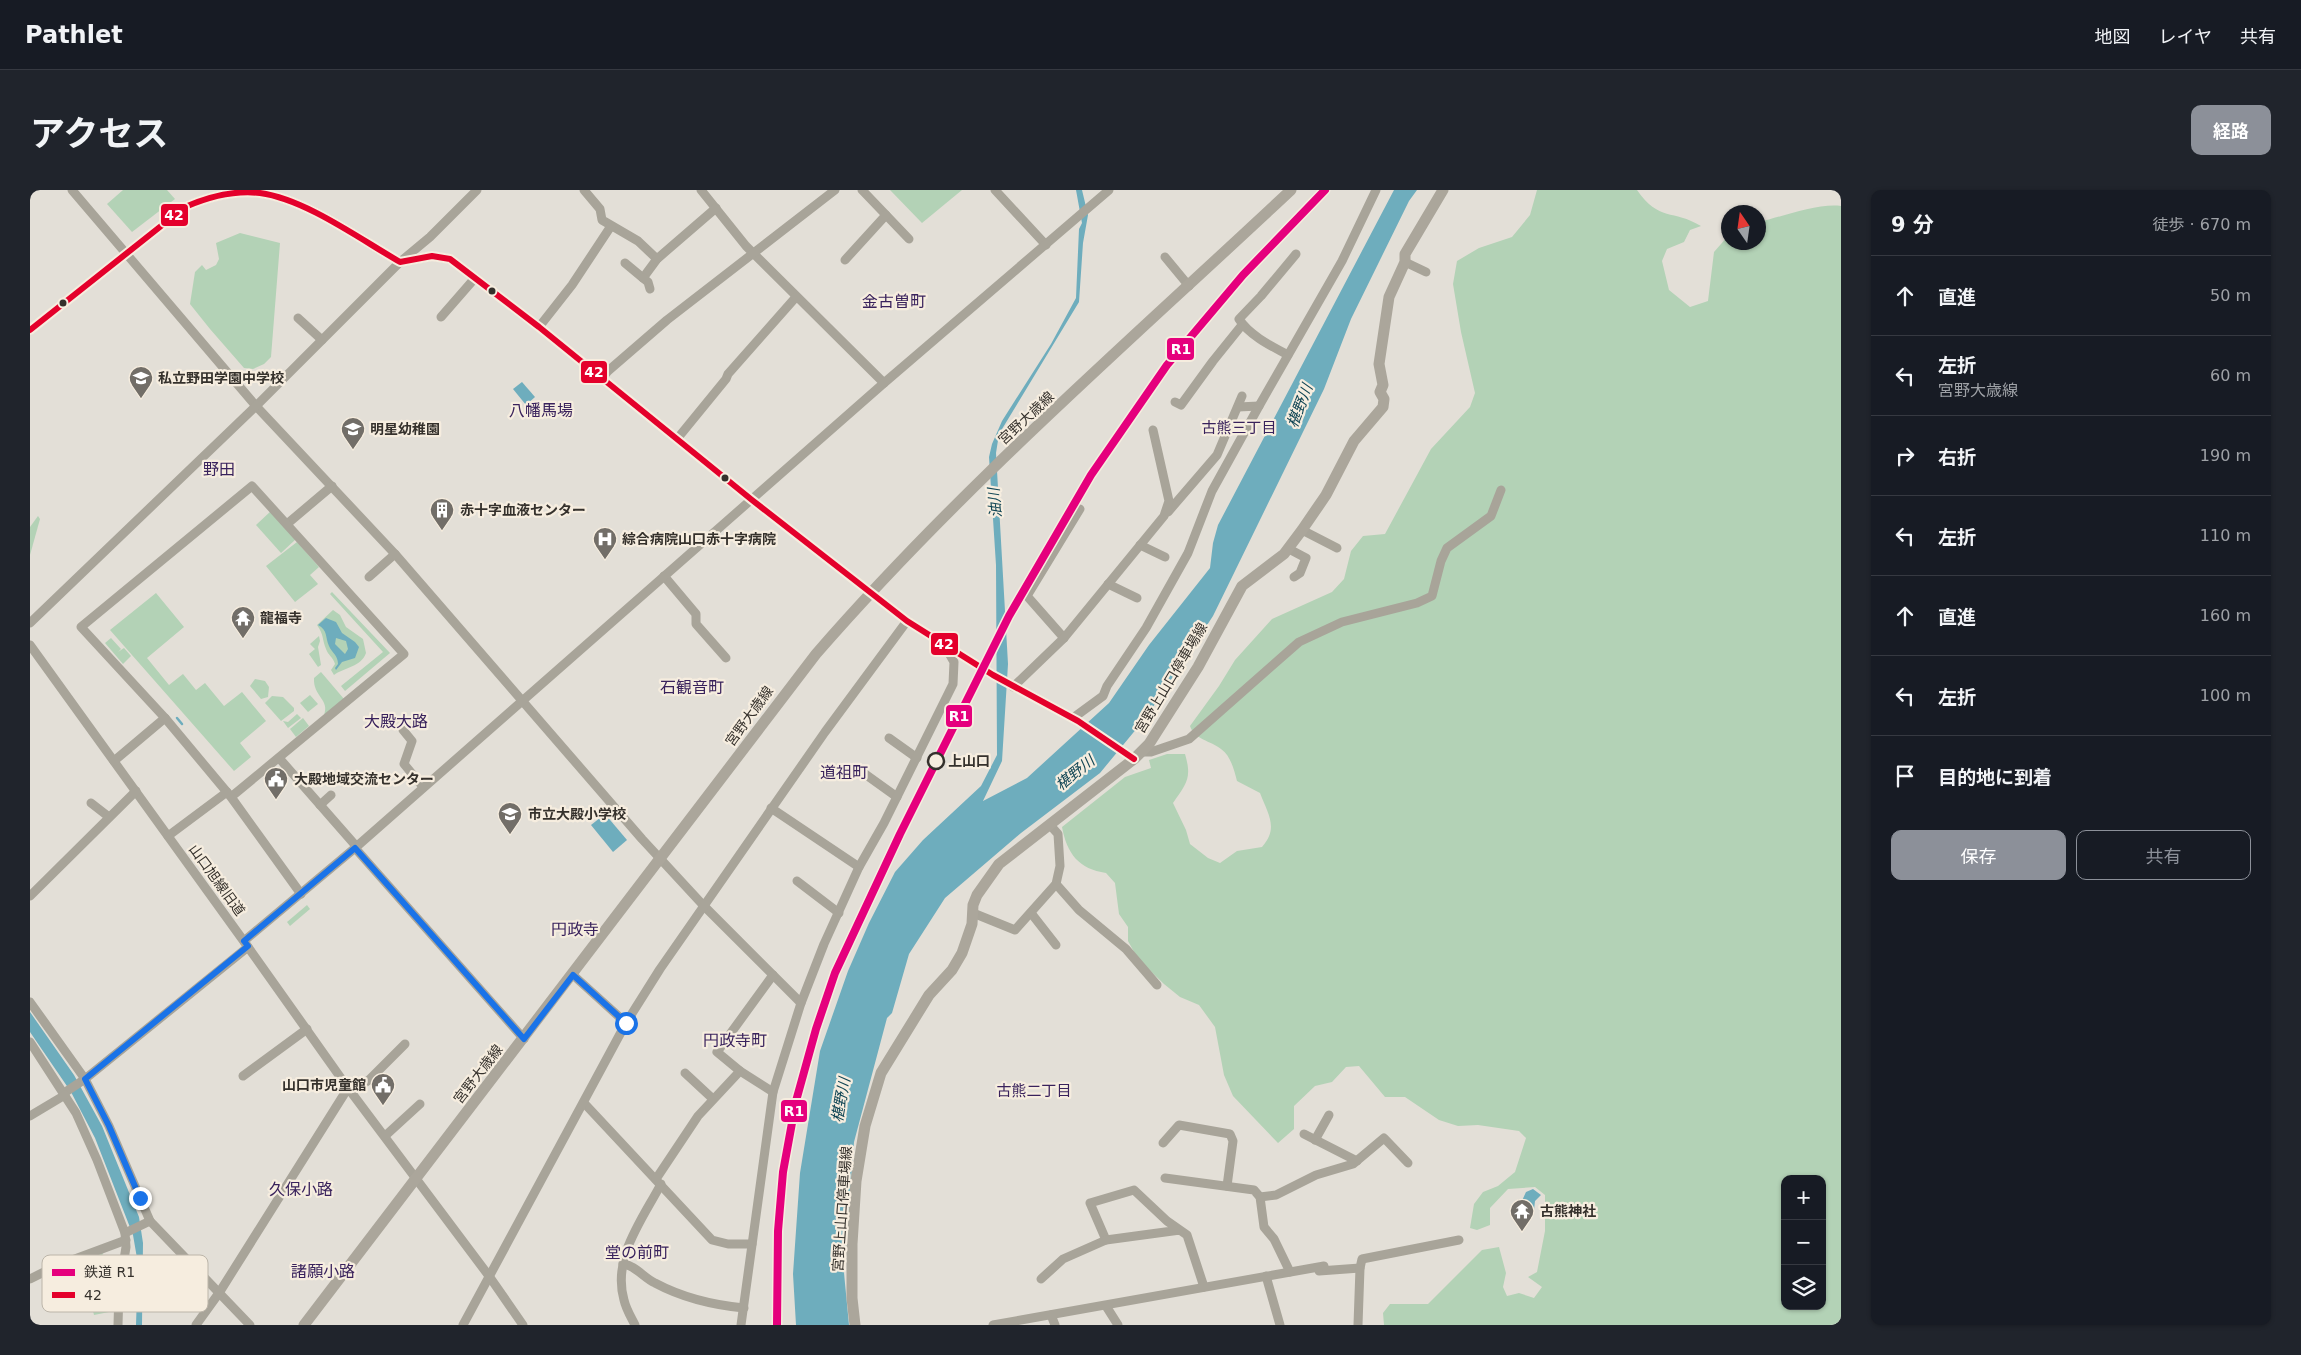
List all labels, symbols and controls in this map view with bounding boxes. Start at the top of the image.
text: Pathlet [25,21,123,49]
text: 地図 [2095,26,2131,47]
text: レイヤ [2159,26,2212,47]
text: 共有 [2240,26,2276,47]
button: 経路 [2191,105,2271,155]
text: アクセス [30,114,168,154]
line badge: 42 [160,203,189,227]
north arrow [1721,205,1766,250]
text: 42 [164,207,184,223]
text: 9 分 [1891,213,1934,237]
text: 徒歩 · 670 m [2153,215,2251,234]
icon: ahead [1891,282,1919,310]
unlabelled marker [487,286,497,296]
text: 直進 [1938,286,1976,308]
text: 50 m [2210,286,2251,305]
district label: 金古曽町 [862,292,926,311]
unlabelled marker [58,298,68,308]
line badge: R1 [1166,337,1195,361]
text: R1 [1171,341,1191,357]
text: 左折 [1938,354,1976,376]
line badge: 42 [580,360,608,384]
icon: left [1891,362,1919,390]
text: 42 [584,364,604,380]
school or university icon: 私立野田学園中学校 [128,365,154,399]
text: 60 m [2210,366,2251,385]
place label: 私立野田学園中学校 [158,370,284,386]
water label: 椹野川 [1284,380,1317,430]
text: 宮野大歳線 [1938,381,2018,400]
street label: 宮野大歳線 [995,388,1057,448]
district label: 八幡馬場 [509,401,573,420]
school or university icon: 明星幼稚園 [340,416,366,450]
district label: 古熊三丁目 [1201,419,1277,437]
place label: 明星幼稚園 [370,421,440,437]
icon: right [1891,442,1919,470]
text: 右折 [1938,446,1976,468]
text: 190 m [2200,446,2251,465]
district label: 野田 [203,460,235,479]
unlabelled marker [720,473,730,483]
water label: 油川 [985,485,1005,519]
building icon: 赤十字血液センター [429,497,455,531]
place label: 赤十字血液センター [460,502,586,518]
icon: left [1891,522,1919,550]
hospital icon: 綜合病院山口赤十字病院 [592,526,618,560]
text: 左折 [1938,526,1976,548]
text: 110 m [2200,526,2251,545]
place label: 綜合病院山口赤十字病院 [622,531,776,547]
icon: ahead [1891,602,1919,630]
temple icon: 龍福寺 [230,605,256,639]
text: 直進 [1938,606,1976,628]
text: 160 m [2200,606,2251,625]
place label: 龍福寺 [260,610,302,626]
street label: 宮野上山口停車場線 [1132,620,1210,736]
line badge: 42 [930,632,959,656]
text: 42 [934,636,954,652]
district label: 石観音町 [660,678,724,697]
icon: left [1891,682,1919,710]
street label: 宮野大歳線 [722,683,776,749]
text: 左折 [1938,686,1976,708]
text: 100 m [2200,686,2251,705]
line badge: R1 [945,704,973,728]
text: R1 [949,708,969,724]
district label: 大殿大路 [364,712,428,731]
water label: 椹野川 [1052,751,1100,794]
marker: 上山口 [927,752,945,770]
place label: 上山口 [948,753,990,769]
icon: arrive [1891,762,1919,790]
district label: 道祖町 [820,763,868,782]
public building icon: 大殿地域交流センター [263,766,289,800]
text: 目的地に到着 [1938,766,2052,788]
place label: 大殿地域交流センター [294,771,434,787]
school or university icon: 市立大殿小学校 [497,801,523,835]
place label: 市立大殿小学校 [528,806,626,822]
button: 保存 [1891,830,2066,880]
button: 共有 [2076,830,2251,880]
street label: 山口旭線旧道 [186,841,248,919]
district label: 円政寺 [551,920,599,939]
route start [615,1012,638,1035]
district label: 円政寺町 [703,1031,767,1050]
street label: 宮野大歳線 [450,1041,506,1107]
public building icon: 山口市児童館 [370,1072,396,1106]
water label: 椹野川 [828,1074,854,1124]
place label: 山口市児童館 [282,1077,366,1093]
district label: 古熊二丁目 [996,1082,1072,1100]
line badge: R1 [780,1099,808,1123]
text: R1 [784,1103,804,1119]
street label: 宮野上山口停車場線 [830,1146,854,1272]
map controls [1781,1175,1826,1310]
button: + [1781,1175,1826,1220]
district label: 久保小路 [269,1180,333,1199]
route end [129,1187,152,1210]
temple icon: 古熊神社 [1509,1198,1535,1232]
place label: 古熊神社 [1540,1203,1596,1219]
button: − [1781,1220,1826,1265]
district label: 堂の前町 [605,1243,669,1262]
legend [42,1255,208,1312]
district label: 諸願小路 [291,1262,355,1281]
text: 鉄道 R1 [84,1264,135,1280]
button: layers [1781,1265,1826,1310]
text: 42 [84,1287,102,1303]

